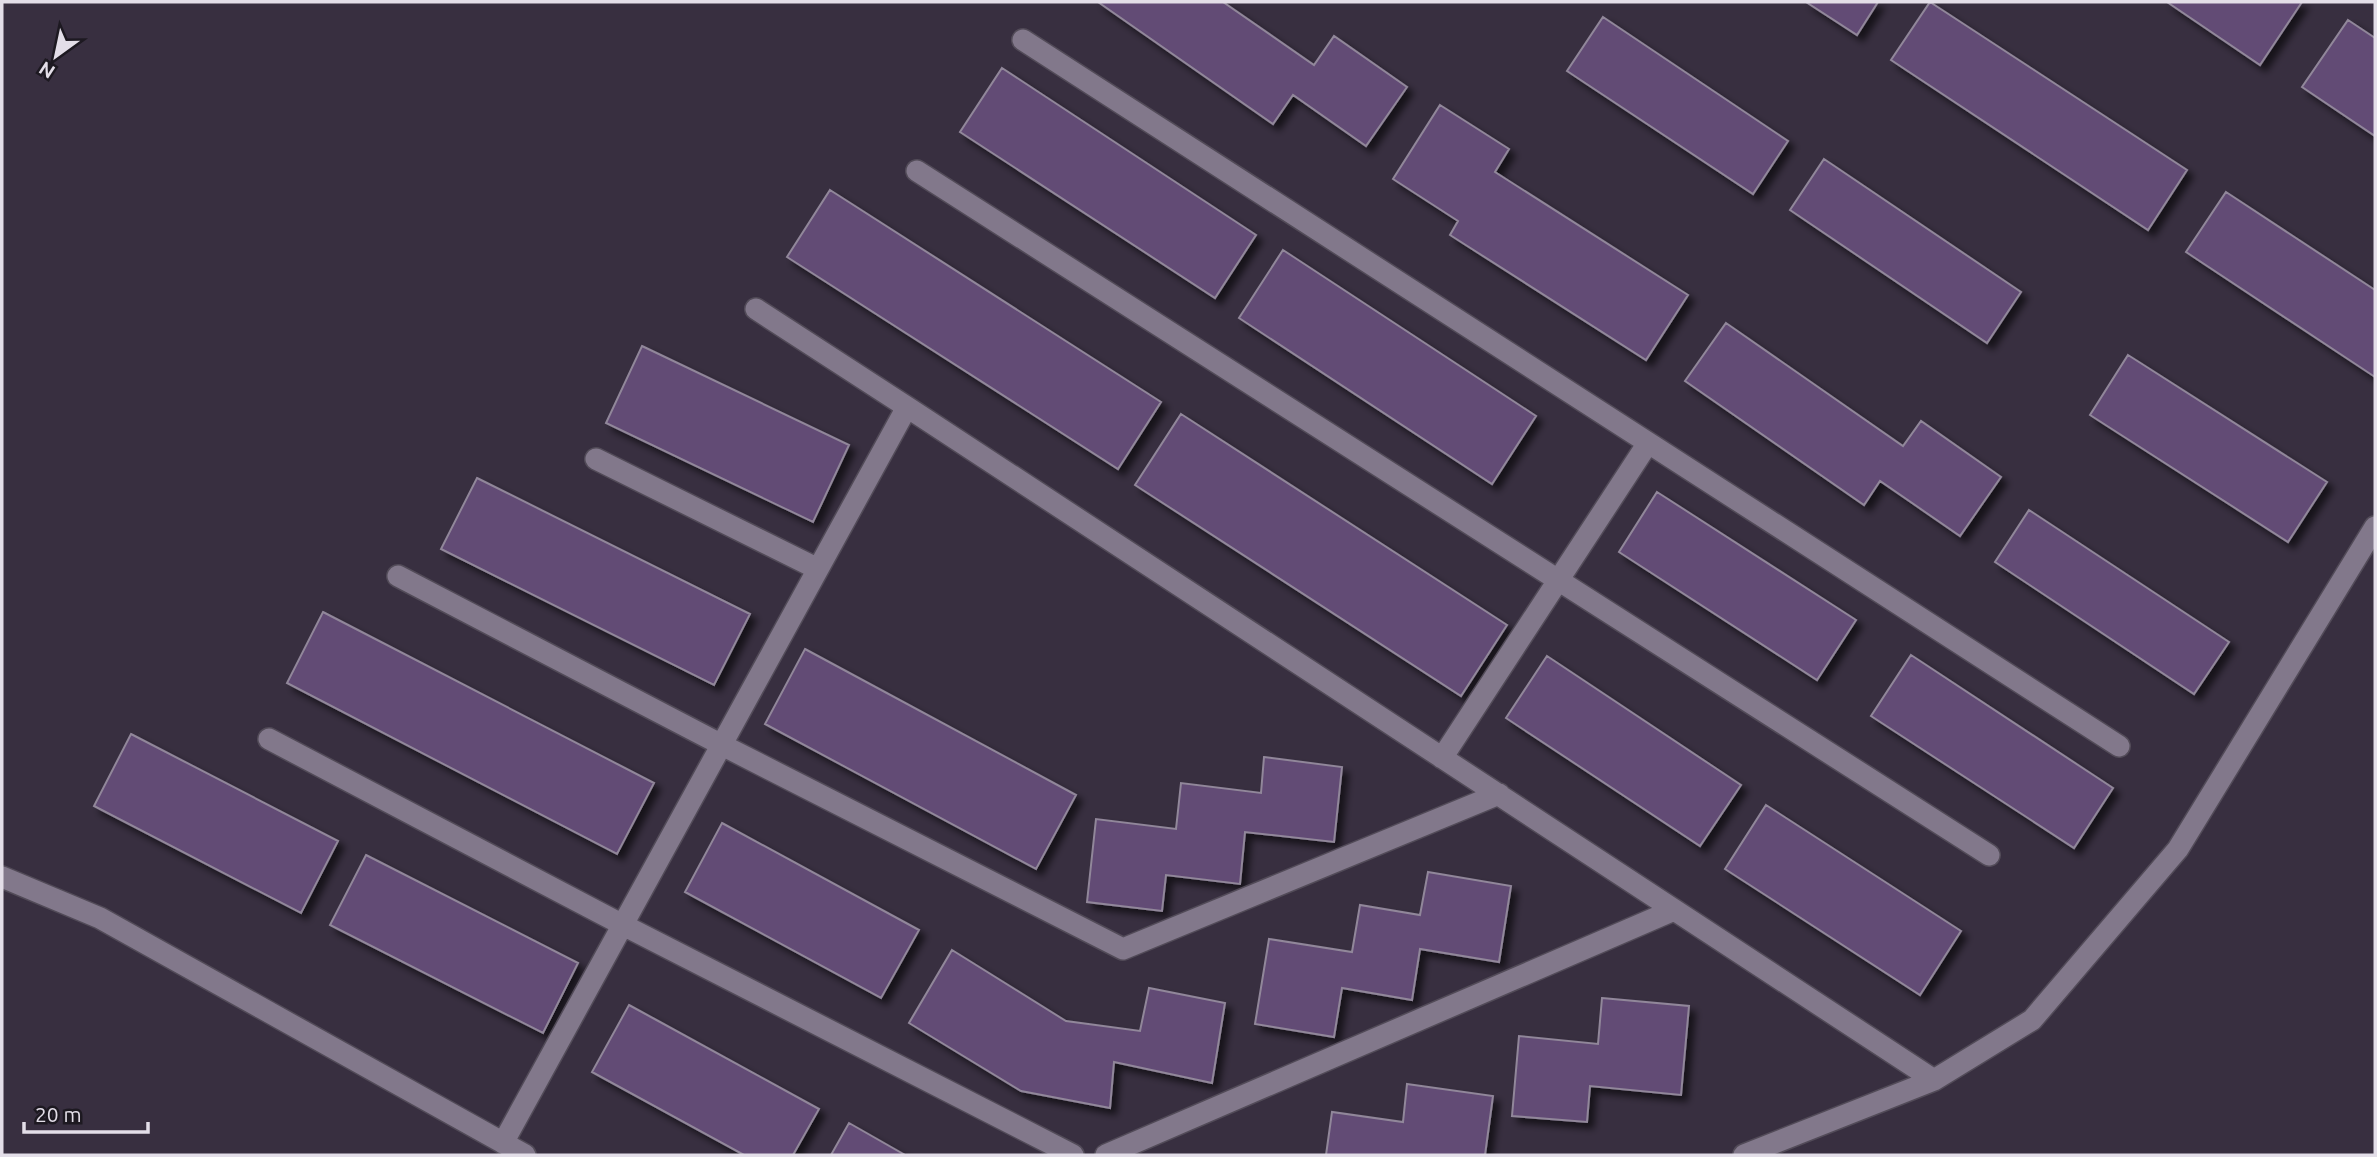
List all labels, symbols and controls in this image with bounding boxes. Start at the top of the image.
north arrow [21,21,91,91]
text: N [35,57,59,83]
scale bar [24,1090,149,1134]
text: 20 m [35,1102,82,1126]

